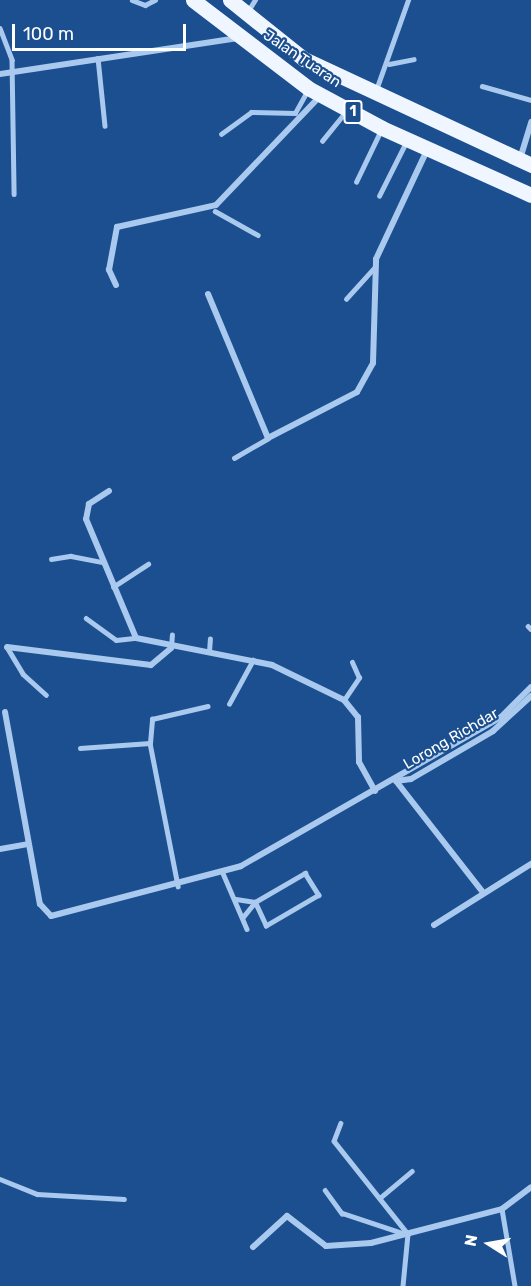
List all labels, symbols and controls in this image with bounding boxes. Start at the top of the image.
scale bar [15,12,189,50]
text: 100 m [23,23,74,45]
street label: Jalan Tuaran [260,26,344,92]
road number: 1 [342,101,364,123]
street label: Lorong Richdar [400,705,502,773]
north arrow [459,1214,519,1274]
text: N [460,1233,481,1248]

